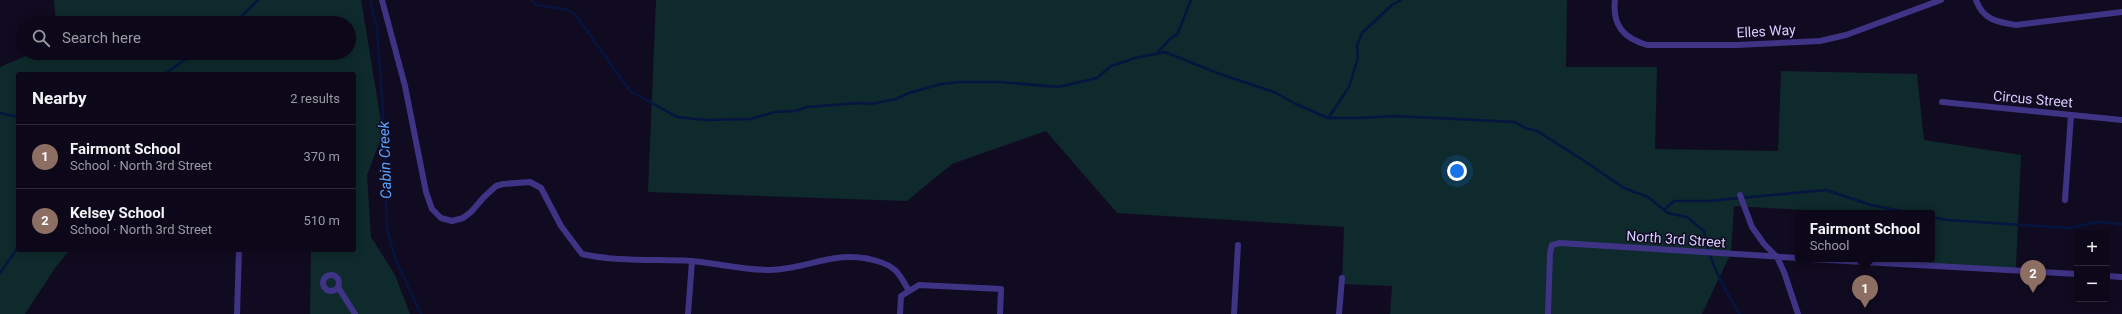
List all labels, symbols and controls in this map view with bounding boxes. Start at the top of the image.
search box [16,16,356,60]
street label: Elles Way [1736,21,1796,41]
icon: search [30,27,52,49]
text: Search here [62,29,141,47]
text: Nearby [32,88,87,108]
street label: Circus Street [1993,88,2074,110]
text: 2 results [290,91,340,106]
water label: Cabin Creek [375,120,395,199]
text: Fairmont School [70,140,181,158]
text: 1 [41,149,49,164]
text: 370 m [303,149,340,164]
text: School · North 3rd Street [70,158,212,173]
your location [1447,161,1467,181]
text: Kelsey School [70,204,165,222]
popup [1795,210,1935,262]
text: 2 [41,213,49,228]
text: 510 m [303,213,340,228]
text: Fairmont School [1810,220,1920,238]
text: School · North 3rd Street [70,222,212,237]
street label: North 3rd Street [1626,228,1727,250]
map controls [2074,230,2110,302]
button: + [2074,230,2110,266]
text: School [1810,238,1849,253]
pin: 2 [2020,260,2046,293]
button: − [2074,266,2110,302]
pin: 1 [1852,275,1878,308]

